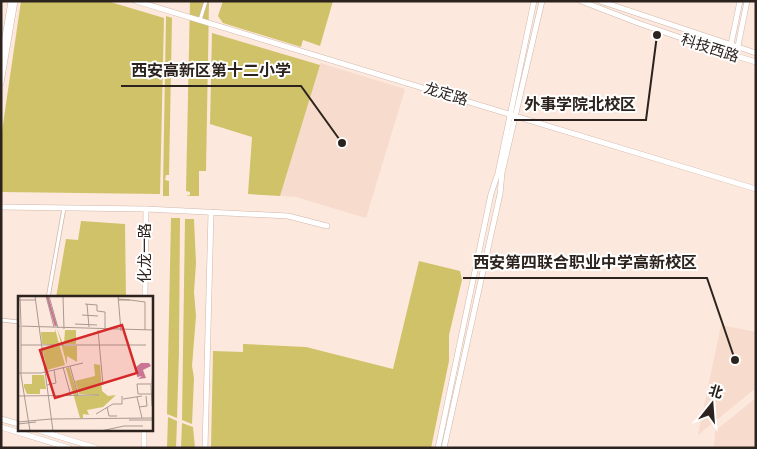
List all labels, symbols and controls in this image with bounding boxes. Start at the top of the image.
street label: 科技西路 [678,28,742,68]
callout: 西安高新区第十二小学 [121,55,301,86]
text: 西安高新区第十二小学 [131,59,291,82]
street label: 龙定路 [421,77,471,111]
callout: 外事学院北校区 [514,89,646,120]
text: 外事学院北校区 [524,93,636,116]
street label: 化龙一路 [134,223,156,283]
callout: 西安第四联合职业中学高新校区 [463,247,707,278]
text: 西安第四联合职业中学高新校区 [473,251,697,274]
inset map [18,296,152,432]
north arrow [687,379,737,429]
text: 北 [706,380,725,403]

